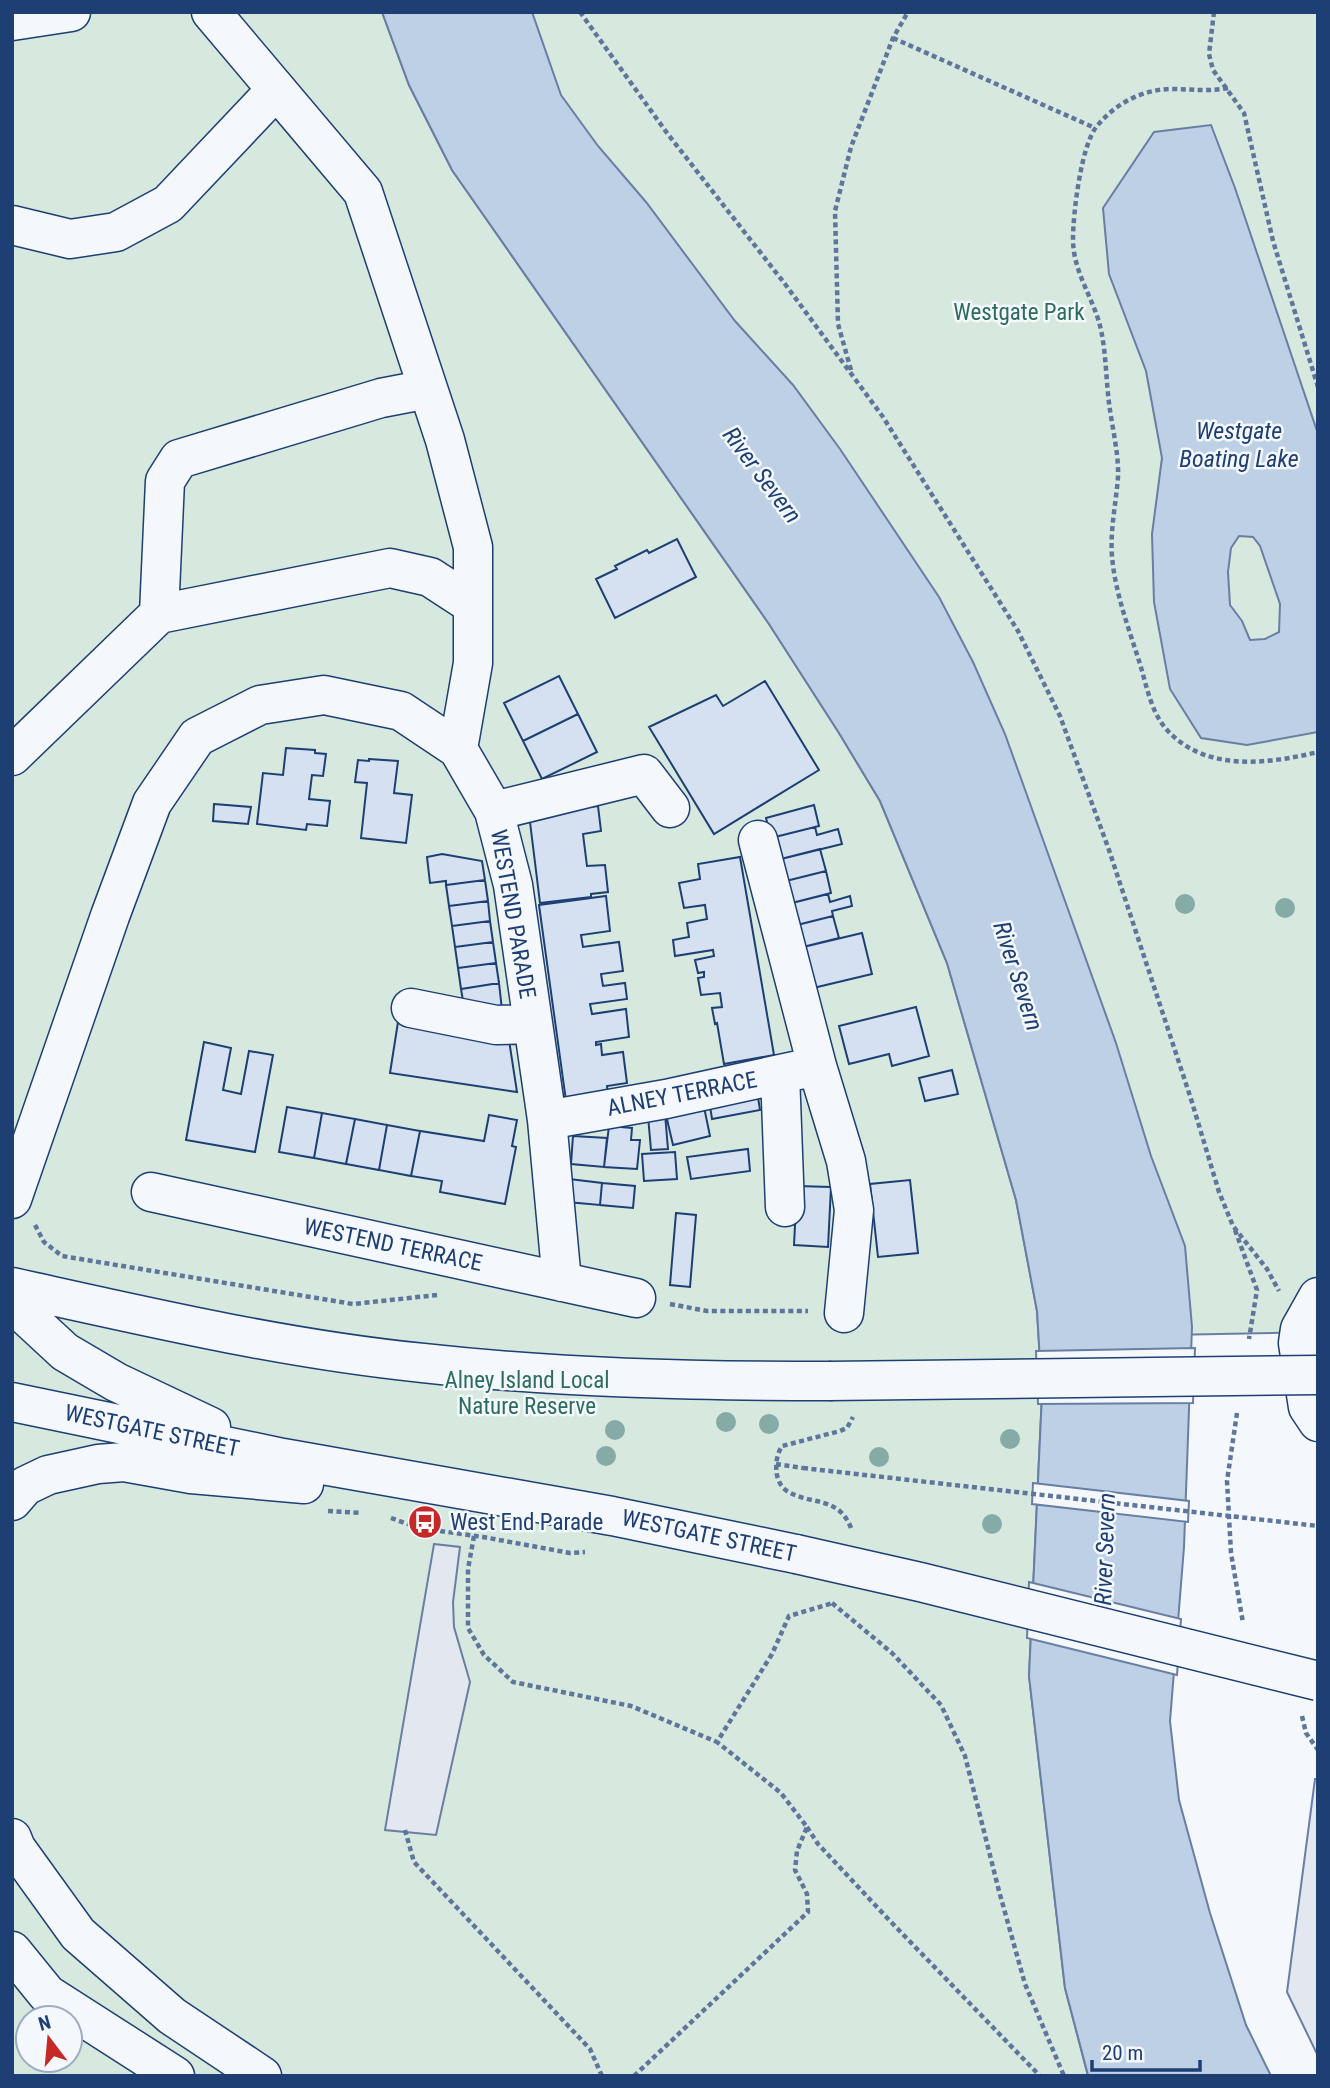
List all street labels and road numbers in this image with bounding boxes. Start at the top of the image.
street label: WESTEND PARADE [485,827,541,1001]
street label: ALNEY TERRACE [605,1066,759,1122]
street label: WESTEND TERRACE [301,1213,485,1277]
street label: WESTGATE STREET [62,1399,242,1463]
street label: WESTGATE STREET [619,1504,799,1568]

